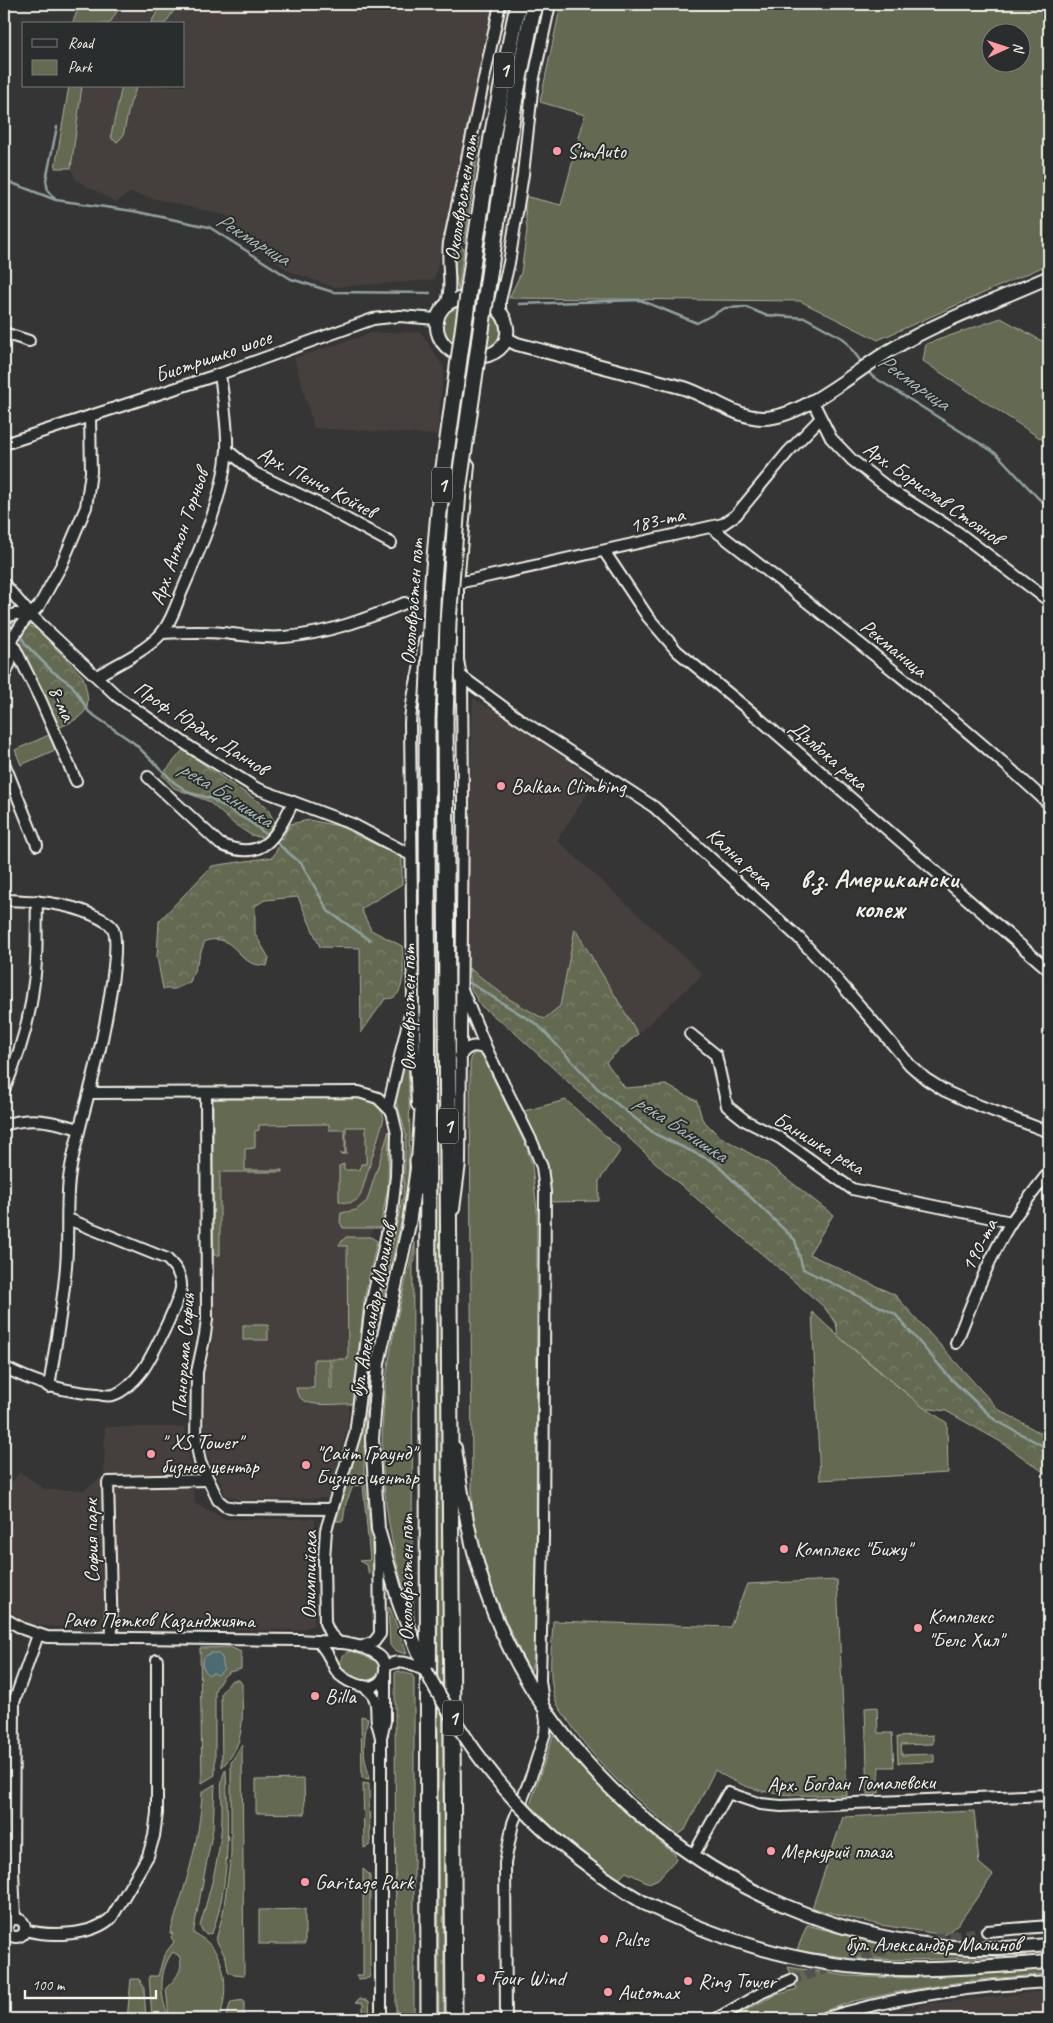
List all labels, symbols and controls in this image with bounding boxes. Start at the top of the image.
legend [22,22,185,88]
north arrow [980,22,1030,72]
text: Road [68,34,95,53]
text: N [1010,43,1027,54]
road number: 1 [494,52,514,88]
text: Park [68,58,93,77]
street label: Околовръстен път [438,132,484,262]
place label: SimAuto [567,138,628,164]
marker: SimAuto [551,145,563,157]
water label: Рекмарица [211,206,297,273]
street label: Бистришко шосе [151,324,276,388]
water label: Рекмарица [873,347,957,418]
street label: Арх. Борислав Стоянов [859,435,1011,553]
street label: Арх. Пенчо Койчев [254,440,384,526]
street label: Арх. Антон Торньов [144,461,216,608]
road number: 1 [432,468,452,502]
street label: 183-та [627,501,689,539]
street label: Околовръстен път [395,537,429,666]
street label: Рекманица [855,613,934,684]
street label: Проф. Юрдан Данчов [129,675,277,783]
street label: 8-ма [43,681,82,727]
street label: Дълбока река [785,714,875,797]
water label: река Банишка [173,754,280,835]
place label: Balkan Climbing [511,773,627,799]
marker: Balkan Climbing [495,780,507,792]
street label: Кална река [701,821,780,896]
district label: в.з. Американски колеж [800,862,960,925]
street label: Околовръстен път [395,944,421,1071]
water label: река Банишка [629,1087,734,1169]
street label: Банишка река [769,1106,870,1181]
road number: 1 [438,1108,458,1144]
street label: 190-та [955,1213,1004,1276]
street label: бул. Александър Малинов [343,1218,402,1399]
street label: Панорама София [166,1291,200,1418]
place label: " XS Tower" бизнес център [161,1429,260,1479]
place label: "Сайт Граунд" Бизнес център [316,1440,420,1491]
marker: " XS Tower" бизнес център [145,1448,157,1460]
marker: "Сайт Граунд" Бизнес център [300,1459,312,1471]
street label: София парк [77,1497,105,1583]
street label: Околовръстен път [393,1514,419,1641]
street label: Олимпийска [295,1529,323,1619]
place label: Комплекс "Бижу" [794,1536,915,1562]
marker: Комплекс "Бижу" [778,1543,790,1555]
place label: Комплекс "Белс Хил" [928,1603,1007,1653]
street label: Рачо Петков Казанджията [63,1607,257,1633]
marker: Комплекс "Белс Хил" [912,1622,924,1634]
place label: Billa [325,1683,357,1709]
marker: Billa [309,1690,321,1702]
road number: 1 [443,1700,463,1736]
street label: Арх. Богдан Томалевски [767,1768,938,1797]
place label: Меркурий плаза [781,1838,894,1864]
marker: Меркурий плаза [765,1845,777,1857]
place label: Garitage Park [315,1869,414,1895]
marker: Garitage Park [299,1876,311,1888]
place label: Pulse [614,1926,650,1952]
street label: бул. Александър Малинов [845,1931,1025,1957]
marker: Pulse [598,1933,610,1945]
place label: Four Wind [491,1965,567,1991]
scale bar [25,1968,156,2000]
place label: Ring Tower [698,1968,778,1994]
marker: Four Wind [475,1972,487,1984]
marker: Ring Tower [682,1975,694,1987]
text: 100 m [32,1976,66,1995]
place label: Automax [618,1979,681,2005]
marker: Automax [602,1986,614,1998]

